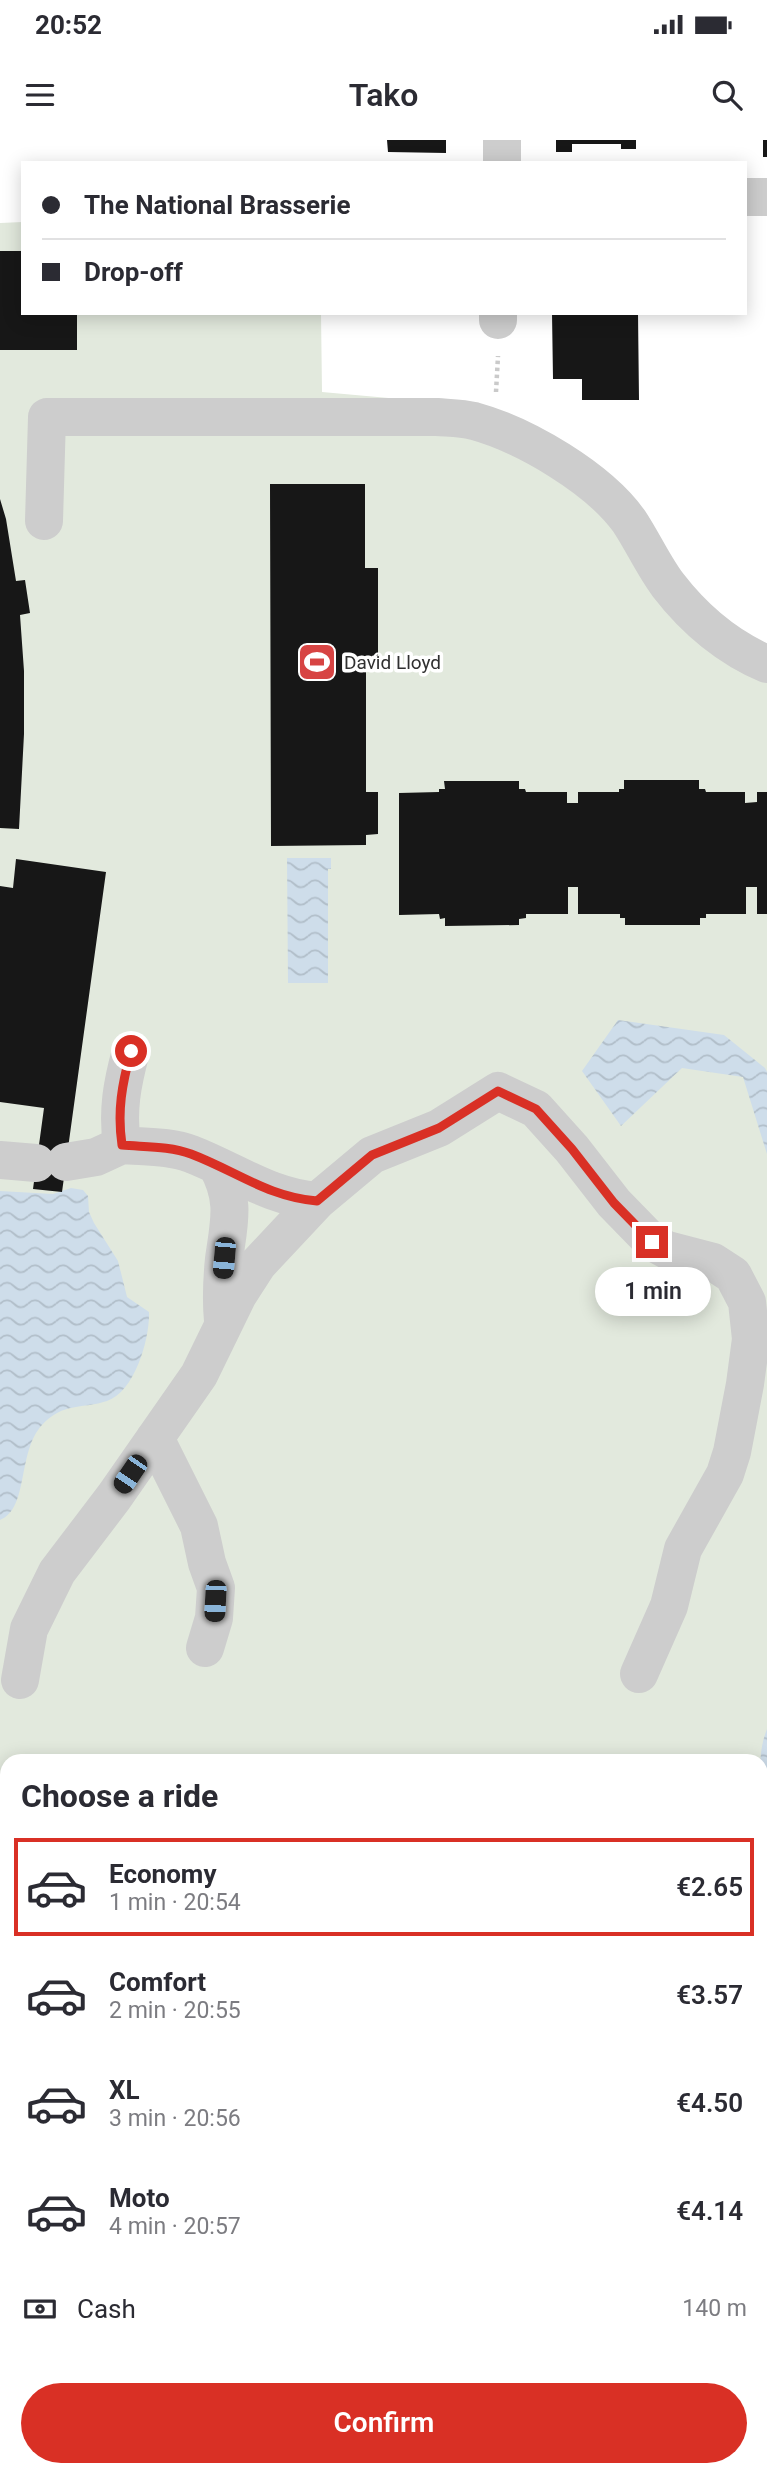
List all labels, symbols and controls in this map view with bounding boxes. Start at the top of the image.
text: 20:52 [35,10,102,40]
icon: menu [21,76,59,114]
text: Tako [349,76,418,114]
icon: search [708,76,746,114]
text: The National Brasserie [84,190,350,220]
text: Drop-off [84,257,183,287]
sports icon: David Lloyd [296,641,338,683]
place label: David Lloyd [344,651,441,674]
route start [115,1035,147,1067]
route end [636,1226,668,1258]
car [212,1236,237,1280]
callout: 1 min [594,1266,710,1316]
text: 1 min [624,1278,682,1305]
car [110,1451,151,1497]
car [204,1579,227,1623]
text: Choose a ride [21,1777,218,1815]
icon: car [25,1856,88,1919]
text: Economy [109,1859,216,1889]
text: €2.65 [676,1872,743,1902]
text: 1 min · 20:54 [109,1889,241,1916]
icon: car [25,1964,88,2027]
text: Comfort [109,1967,206,1997]
text: €3.57 [676,1980,743,2010]
text: 2 min · 20:55 [109,1997,241,2024]
icon: car [25,2072,88,2135]
text: XL [109,2075,140,2105]
text: €4.50 [676,2088,743,2118]
text: 3 min · 20:56 [109,2105,241,2132]
icon: car [25,2180,88,2243]
text: Moto [109,2183,170,2213]
text: €4.14 [676,2196,743,2226]
text: 4 min · 20:57 [109,2213,241,2240]
icon: cash [21,2290,59,2328]
text: Cash [77,2294,136,2324]
text: 140 m [682,2295,747,2322]
button: Confirm [21,2383,747,2463]

